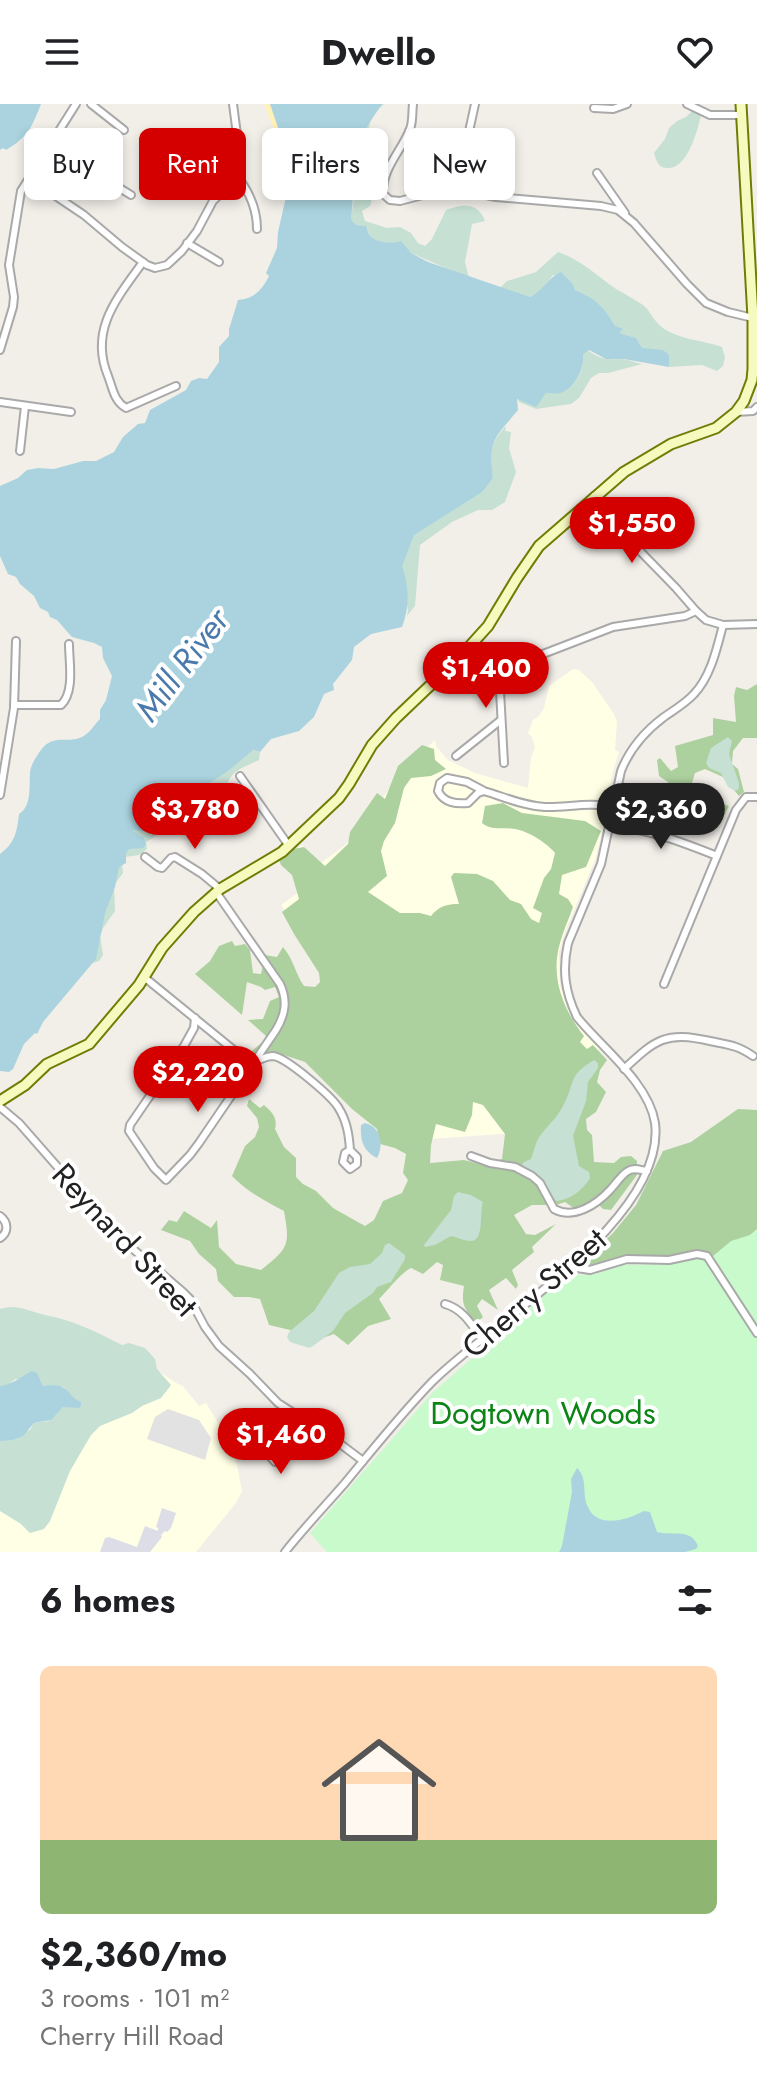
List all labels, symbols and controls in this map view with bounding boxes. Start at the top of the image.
text: Dwello [321,26,436,78]
icon: menu [40,30,84,74]
icon: heart [673,30,717,74]
chip: Buy [24,128,123,200]
chip: Rent [139,128,246,200]
chip: Filters [262,128,388,200]
chip: New [404,128,515,200]
pin: $1,550 [567,497,697,565]
text: $1,550 [588,504,676,542]
water label: Mill River [123,597,242,732]
pin: $1,400 [421,642,551,710]
text: $1,400 [441,649,531,687]
pin: $3,780 [130,783,260,851]
pin: $2,360 [596,783,726,851]
text: $3,780 [150,790,240,828]
text: $2,360 [615,790,707,828]
pin: $2,220 [133,1046,263,1114]
text: $2,220 [152,1053,244,1091]
street label: Reynard Street [42,1153,209,1327]
street label: Cherry Street [452,1217,617,1369]
park label: Dogtown Woods [430,1390,656,1436]
pin: $1,460 [216,1408,346,1476]
text: $1,460 [236,1415,326,1453]
text: 6 homes [40,1576,175,1625]
icon: filters [673,1578,717,1622]
icon: home [307,1718,451,1862]
text: $2,360/mo [40,1930,227,1979]
text: 3 rooms · 101 m² [40,1979,229,2017]
text: Cherry Hill Road [40,2017,224,2055]

